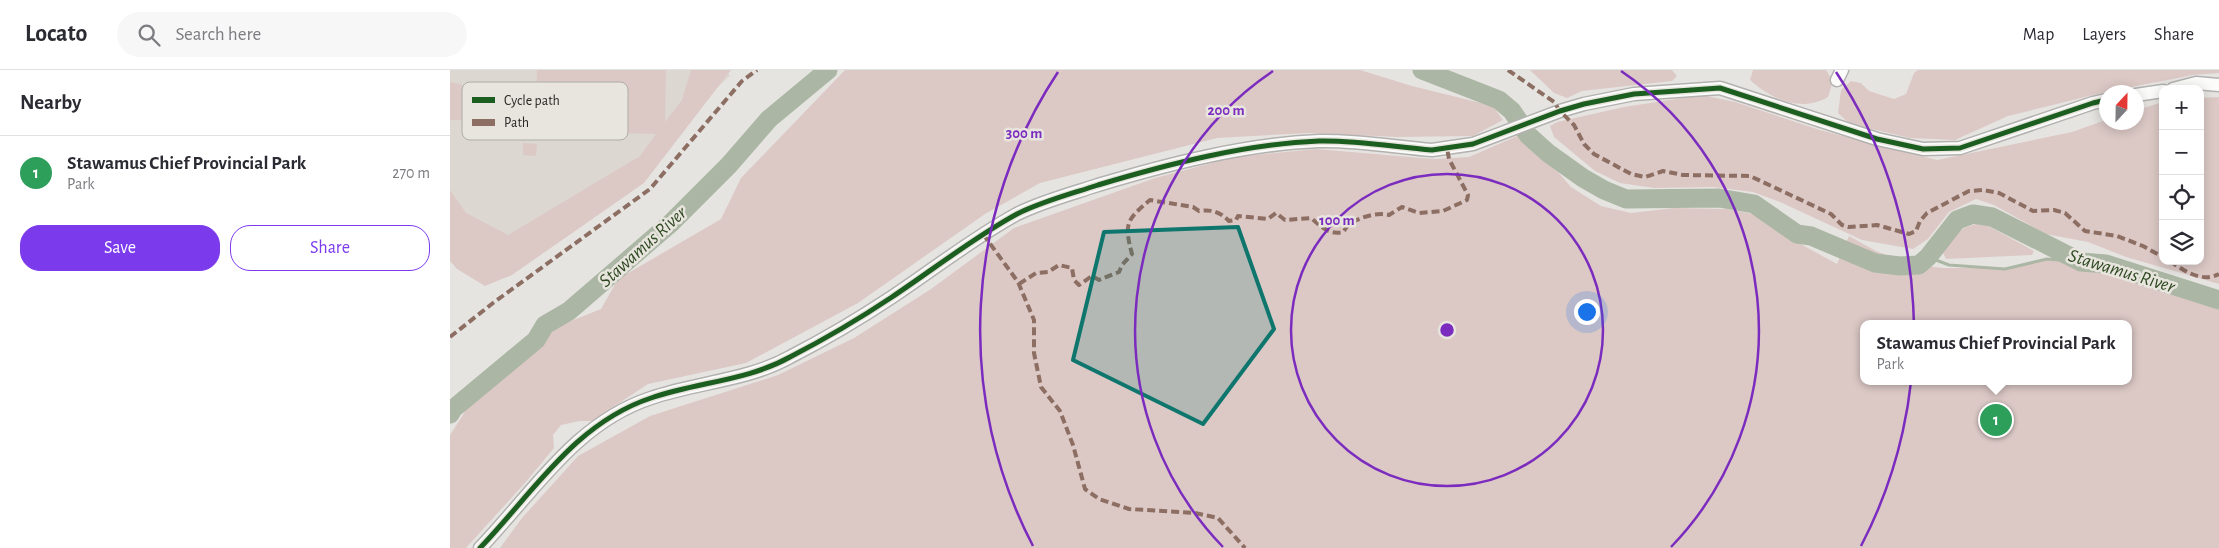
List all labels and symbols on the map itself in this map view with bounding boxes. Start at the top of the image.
legend [462,82,628,140]
north arrow [2099,85,2144,130]
text: Cycle path [504,94,560,108]
text: 200 m [1207,103,1245,118]
text: Path [504,116,529,130]
text: 300 m [1006,126,1042,141]
water label: Stawamus River [596,203,691,291]
text: 100 m [1319,213,1355,228]
water label: Stawamus River [2066,246,2178,297]
your location [1574,299,1600,325]
centre of rings [1438,321,1456,339]
pin: 1 [1980,401,2012,439]

